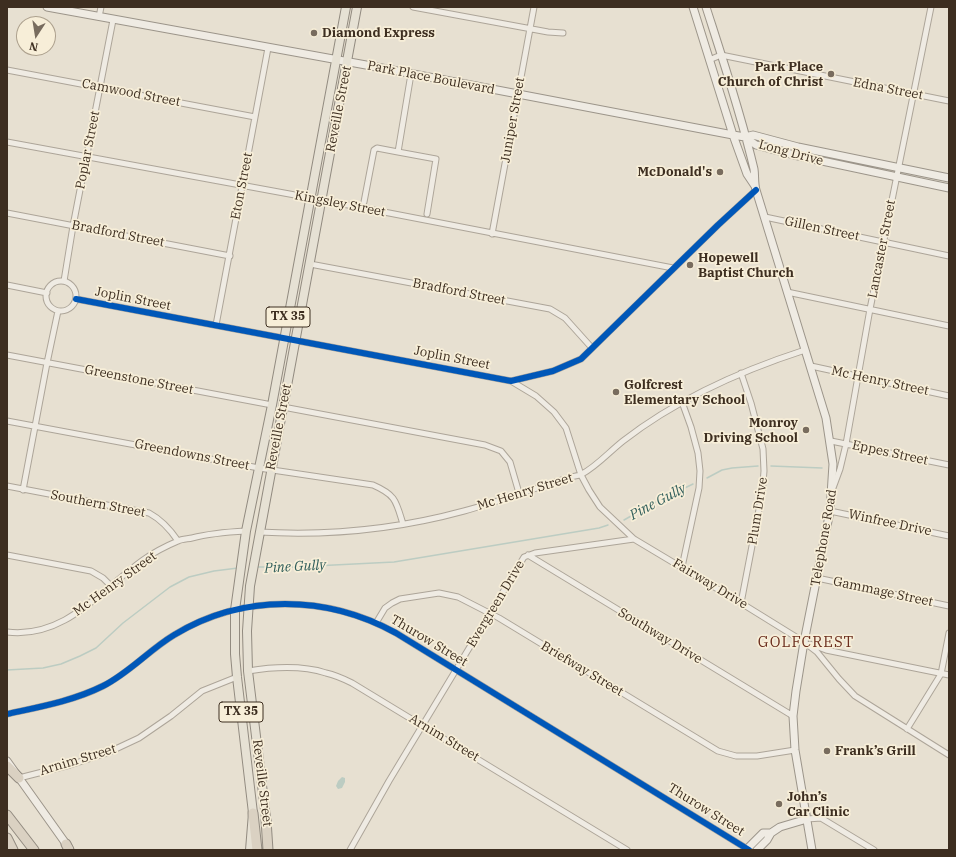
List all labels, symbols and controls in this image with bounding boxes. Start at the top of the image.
north arrow [16,16,56,56]
place label: Diamond Express [322,25,435,41]
marker: Diamond Express [309,28,319,38]
text: N [28,39,39,55]
street label: Park Place Boulevard [366,58,496,98]
place label: Park Place Church of Christ [718,59,823,90]
street label: Reveille Street [323,64,355,154]
marker: Park Place Church of Christ [826,69,836,79]
street label: Edna Street [852,75,924,103]
street label: Camwood Street [80,76,182,110]
street label: Juniper Street [498,76,528,164]
street label: Poplar Street [73,110,103,190]
street label: Long Drive [757,137,825,169]
street label: Eton Street [228,151,256,221]
place label: McDonald's [637,164,712,180]
marker: McDonald's [715,167,725,177]
street label: Kingsley Street [293,188,387,220]
street label: Lancaster Street [865,198,899,300]
street label: Gillen Street [783,213,861,245]
street label: Bradford Street [70,217,166,251]
place label: Hopewell Baptist Church [698,250,794,281]
marker: Hopewell Baptist Church [685,260,695,270]
street label: Bradford Street [411,275,507,309]
street label: Joplin Street [94,284,172,314]
road number: TX 35 [266,307,310,327]
street label: Joplin Street [413,343,491,373]
street label: Greenstone Street [83,362,195,398]
street label: Mc Henry Street [830,363,930,399]
place label: Golfcrest Elementary School [624,377,745,408]
street label: Reveille Street [263,382,295,472]
marker: Golfcrest Elementary School [611,387,621,397]
place label: Monroy Driving School [703,415,798,446]
marker: Monroy Driving School [801,425,811,435]
street label: Greendowns Street [133,436,251,474]
street label: Eppes Street [851,437,929,469]
street label: Mc Henry Street [475,470,575,514]
street label: Plum Drive [745,476,771,546]
water label: Pine Gully [627,480,689,524]
street label: Southern Street [49,487,147,521]
street label: Telephone Road [808,488,840,588]
street label: Winfree Drive [847,507,933,539]
street label: Mc Henry Street [70,549,160,619]
street label: Fairway Drive [670,556,750,612]
water label: Pine Gully [264,557,326,577]
street label: Evergreen Drive [464,558,528,650]
street label: Gammage Street [832,574,934,610]
street label: Southway Drive [615,605,705,667]
street label: Thurow Street [388,612,470,670]
district label: GOLFCREST [758,634,854,652]
street label: Briefway Street [538,638,626,700]
road number: TX 35 [219,702,263,722]
street label: Arnim Street [406,711,482,765]
street label: Reveille Street [249,739,275,827]
street label: Arnim Street [38,741,118,779]
place label: Frank’s Grill [835,743,916,759]
marker: Frank’s Grill [822,746,832,756]
street label: Thurow Street [665,780,747,840]
place label: John’s Car Clinic [787,789,850,820]
marker: John’s Car Clinic [774,799,784,809]

